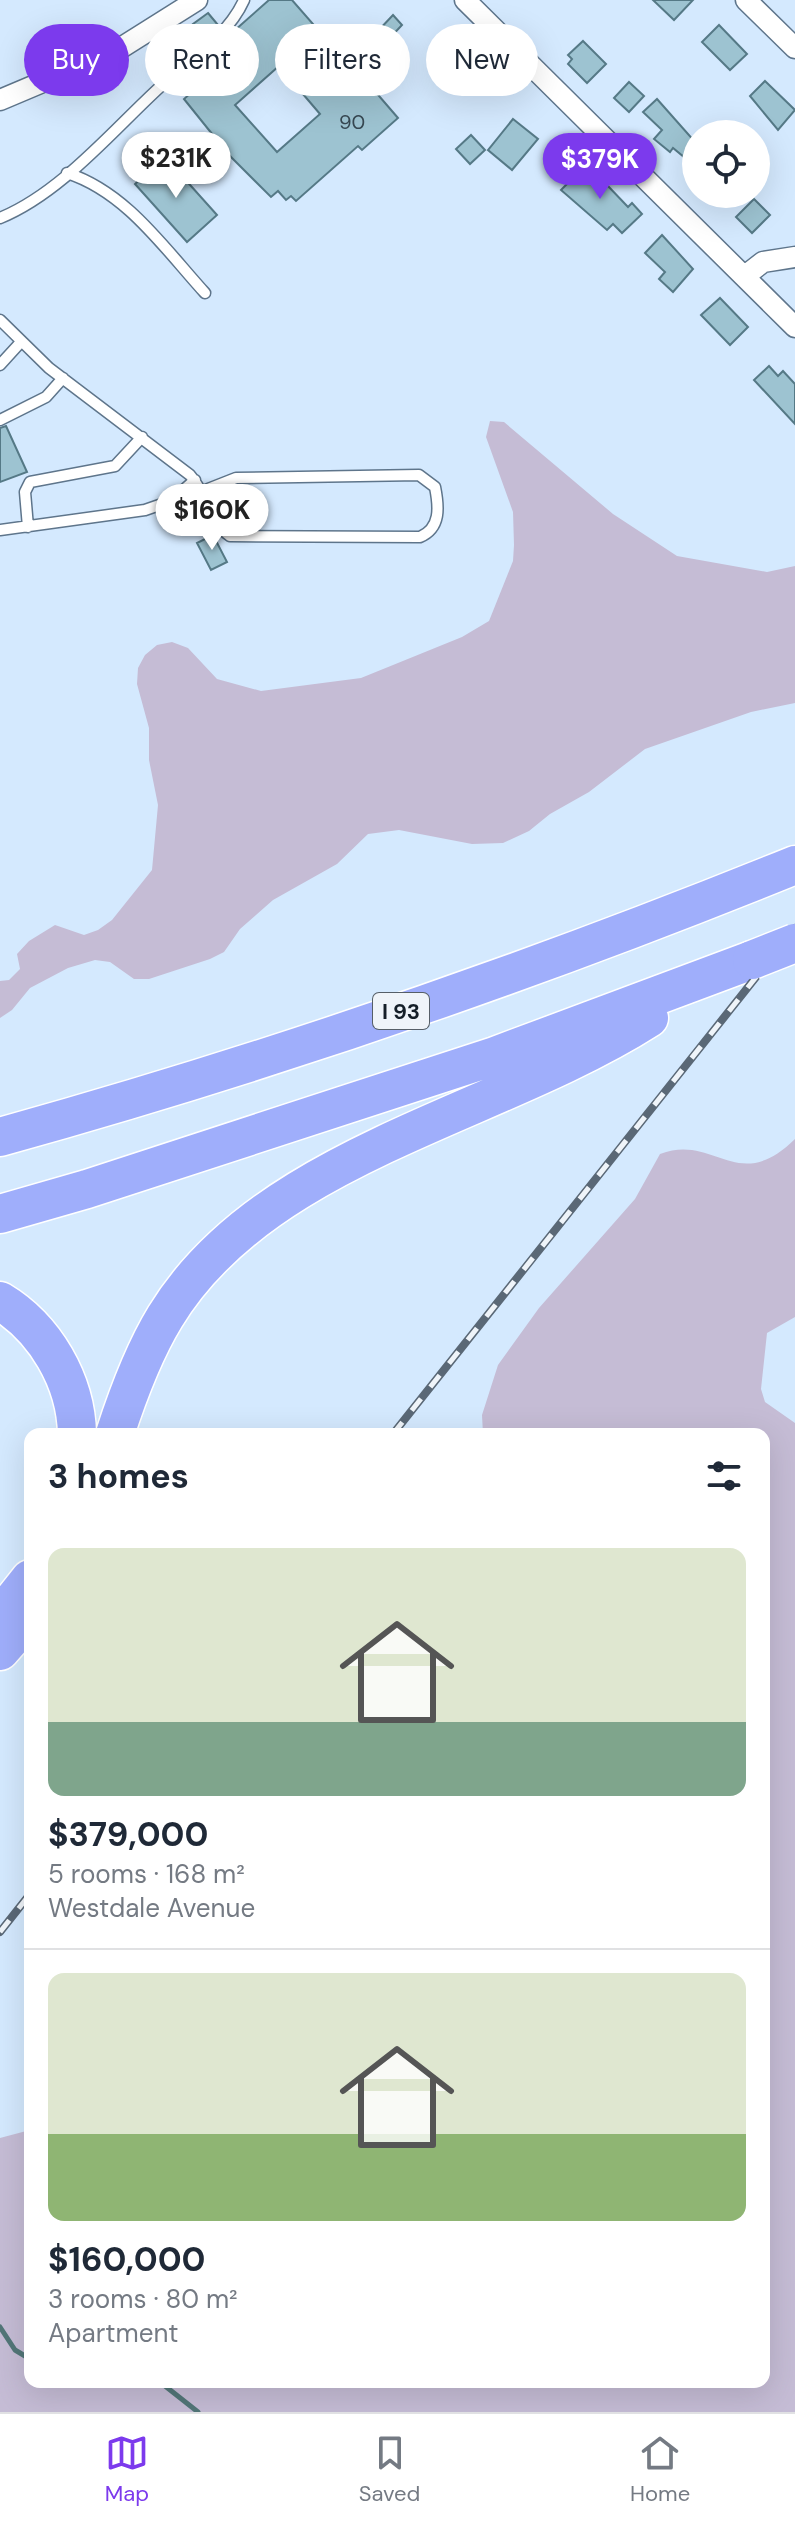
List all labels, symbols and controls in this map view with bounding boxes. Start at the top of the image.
chip: Buy [24,24,129,96]
chip: Rent [145,24,259,96]
chip: Filters [275,24,410,96]
chip: New [426,24,538,96]
house number: 90 [339,109,365,135]
map controls [682,120,770,208]
button: locate [682,120,770,208]
pin: $231K [120,132,232,200]
pin: $379K [544,133,656,201]
text: $231K [140,141,212,175]
text: $379K [561,142,639,176]
pin: $160K [156,484,268,552]
text: $160K [174,493,250,527]
road number: I 93 [373,993,429,1029]
text: 3 homes [48,1454,189,1499]
icon: filters [702,1454,746,1498]
icon: home [325,1600,469,1744]
text: $379,000 [48,1812,208,1857]
text: 5 rooms · 168 m² [48,1857,245,1891]
text: Westdale Avenue [48,1891,255,1925]
icon: home [325,2025,469,2169]
text: $160,000 [48,2237,206,2282]
text: 3 rooms · 80 m² [48,2282,238,2316]
text: Apartment [48,2316,179,2350]
tab: Map [105,2431,149,2508]
tab: Saved [359,2431,420,2508]
tab: Home [630,2431,690,2508]

